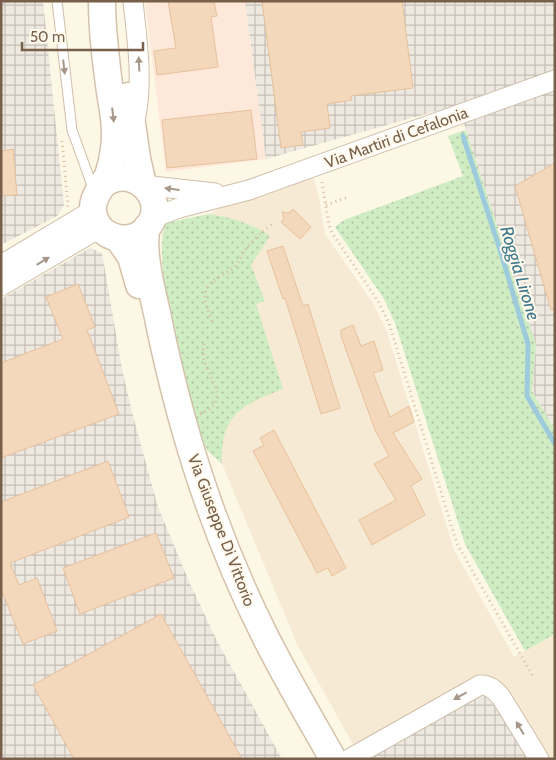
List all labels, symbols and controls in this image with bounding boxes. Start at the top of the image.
scale bar [22,20,144,52]
text: 50 m [30,28,65,46]
one-way arrow [134,56,142,72]
one-way arrow [60,59,68,75]
street label: Via Martiri di Cefalonia [322,103,471,172]
one-way arrow [109,107,117,123]
one-way arrow [164,185,180,193]
water label: Roggia Lirone [495,223,545,323]
one-way arrow [37,256,50,265]
street label: Via Giuseppe Di Vittorio [184,452,259,609]
one-way arrow [452,692,467,700]
one-way arrow [516,721,525,734]

